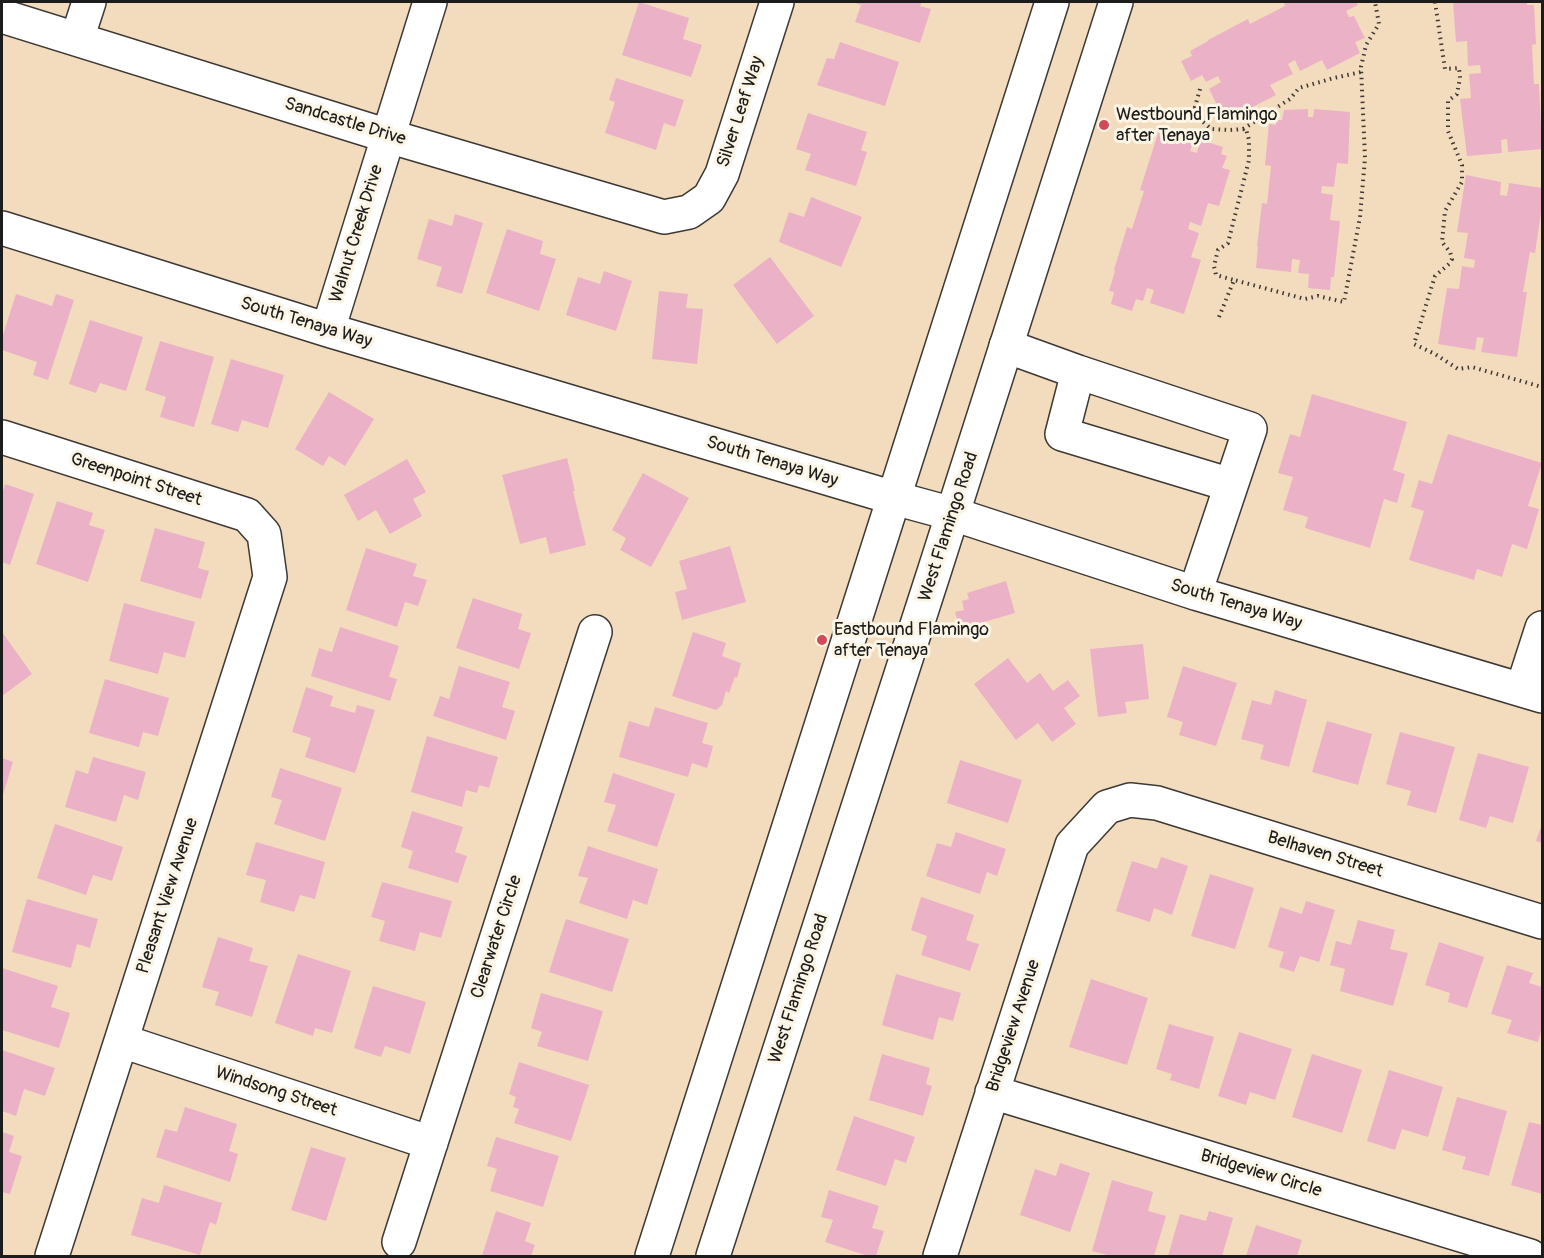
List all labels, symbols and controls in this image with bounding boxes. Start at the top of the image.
street label: Silver Leaf Way [713,54,769,170]
street label: Sandcastle Drive [282,93,408,151]
place label: Westbound Flamingo after Tenaya [1116,104,1277,146]
marker: Westbound Flamingo after Tenaya [1097,118,1111,132]
street label: Walnut Creek Drive [326,162,388,306]
street label: South Tenaya Way [238,293,374,353]
street label: South Tenaya Way [704,432,840,492]
street label: Greenpoint Street [68,449,204,511]
street label: West Flamingo Road [915,449,983,605]
street label: South Tenaya Way [1168,575,1304,635]
place label: Eastbound Flamingo after Tenaya [834,619,989,662]
marker: Eastbound Flamingo after Tenaya [815,633,829,647]
street label: Pleasant View Avenue [133,815,203,977]
street label: Belhaven Street [1265,827,1385,883]
street label: Clearwater Circle [467,873,527,1001]
street label: West Flamingo Road [765,911,833,1067]
street label: Bridgeview Avenue [982,957,1046,1095]
street label: Windsong Street [212,1062,340,1122]
street label: Bridgeview Circle [1198,1145,1324,1203]

